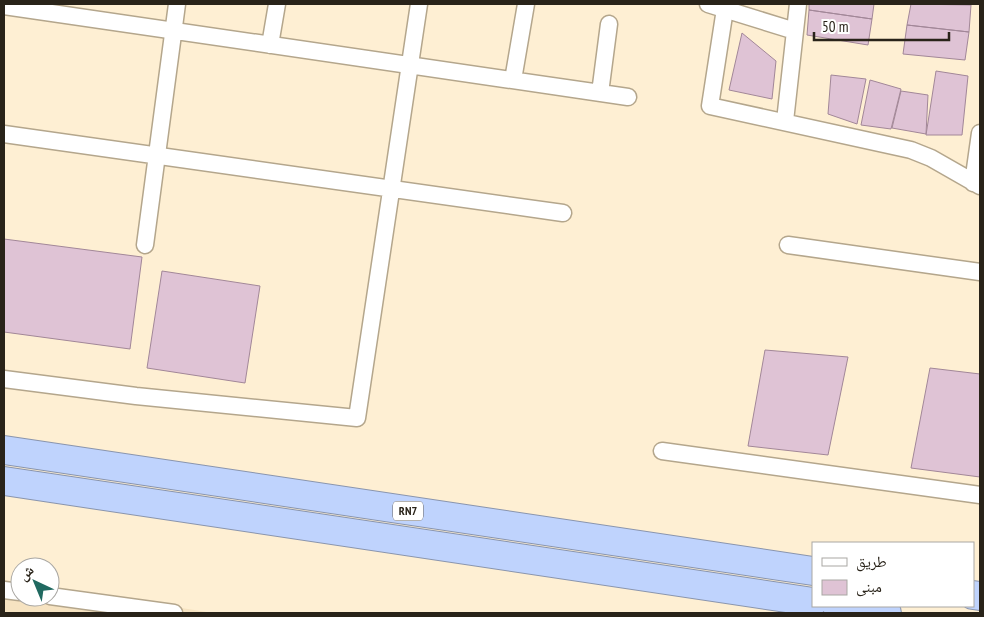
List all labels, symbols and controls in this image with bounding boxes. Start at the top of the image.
scale bar [814,10,949,42]
text: 50 m [822,17,848,36]
road number: RN7 [393,502,423,520]
legend [812,542,974,607]
text: طريق [856,552,887,572]
north arrow [10,557,60,607]
text: ش [14,561,38,584]
text: مبنى [856,577,882,597]

